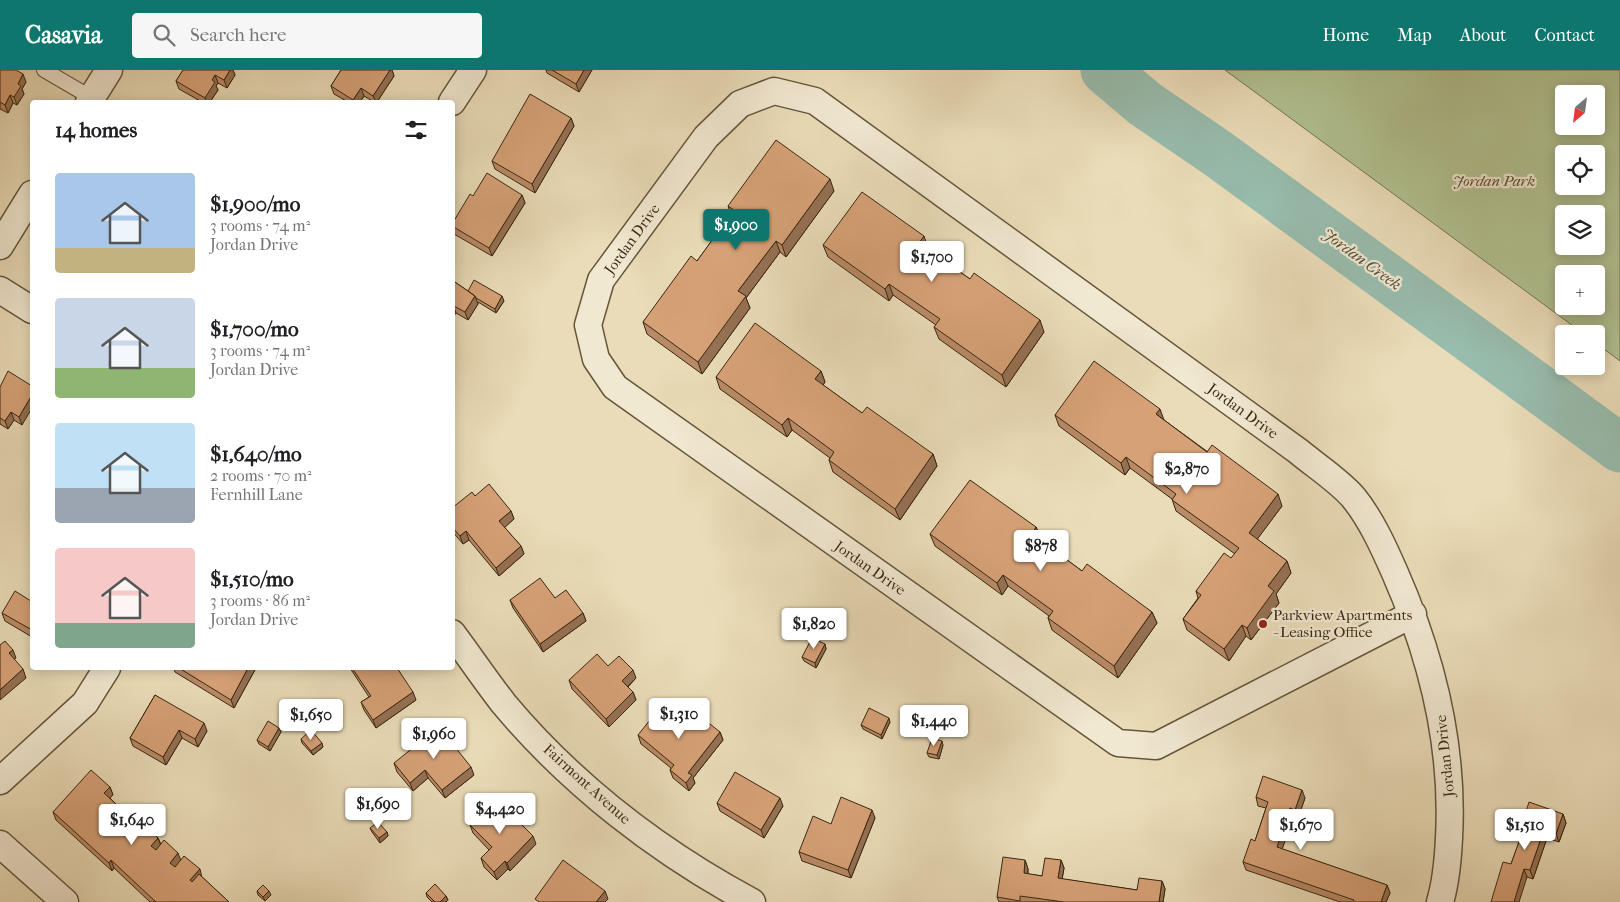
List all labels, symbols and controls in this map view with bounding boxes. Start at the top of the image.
search box [132,13,482,58]
text: Casavia [25,21,102,49]
icon: search [150,21,178,49]
text: Search here [190,24,286,46]
text: Home [1322,25,1369,46]
text: Map [1397,25,1432,46]
text: About [1460,25,1506,46]
text: Contact [1534,25,1595,46]
north arrow [1555,85,1605,135]
map controls [1555,85,1605,375]
icon: filters [402,116,430,144]
text: 14 homes [55,118,137,142]
button: locate [1555,145,1605,195]
park label: Jordan Park [1453,172,1535,190]
text: $1,900/mo [210,192,300,216]
icon: home [95,193,155,253]
street label: Jordan Drive [600,200,664,279]
button: layers [1555,205,1605,255]
pin: $1,900 [695,208,777,251]
text: $1,900 [714,215,758,234]
text: 3 rooms · 74 m² [210,216,310,235]
water label: Jordan Creek [1319,224,1405,294]
text: Jordan Drive [210,235,298,254]
pin: $1,700 [891,240,973,283]
text: $1,700 [911,247,953,266]
button: + [1555,265,1605,315]
text: $1,700/mo [210,317,299,341]
icon: home [95,318,155,378]
button: − [1555,325,1605,375]
text: 3 rooms · 74 m² [210,341,310,360]
text: Jordan Drive [210,360,298,379]
street label: Jordan Drive [1203,379,1282,443]
text: $1,640/mo [210,442,302,466]
icon: home [95,443,155,503]
pin: $2,870 [1146,452,1228,495]
text: $2,870 [1165,459,1209,478]
text: 2 rooms · 70 m² [210,466,312,485]
text: Fernhill Lane [210,485,303,504]
pin: $878 [1011,530,1071,572]
street label: Jordan Drive [830,536,910,599]
text: $878 [1025,536,1057,555]
text: $1,510/mo [210,567,294,591]
icon: home [95,568,155,628]
text: 3 rooms · 86 m² [210,591,310,610]
place label: Parkview Apartments - Leasing Office [1273,606,1413,641]
pin: $1,820 [773,608,855,650]
text: Jordan Drive [210,610,298,629]
text: $1,820 [793,614,835,633]
marker: Parkview Apartments - Leasing Office [1257,618,1269,630]
pin: $1,650 [270,698,352,741]
pin: $1,310 [638,698,720,740]
text: $1,310 [660,704,698,723]
pin: $1,440 [893,704,975,747]
text: $1,650 [290,705,332,724]
text: $1,440 [911,711,957,730]
street label: Jordan Drive [1432,713,1458,799]
pin: $1,960 [393,718,475,760]
text: $1,960 [412,724,456,743]
street label: Fairmont Avenue [540,740,635,828]
pin: $1,690 [337,788,419,830]
pin: $4,420 [459,792,541,835]
text: $1,690 [356,794,400,813]
text: $4,420 [476,799,524,818]
pin: $1,640 [91,804,173,846]
pin: $1,670 [1260,808,1342,851]
pin: $1,510 [1484,808,1566,851]
text: $1,640 [110,810,154,829]
text: $1,670 [1280,815,1322,834]
text: $1,510 [1506,815,1544,834]

